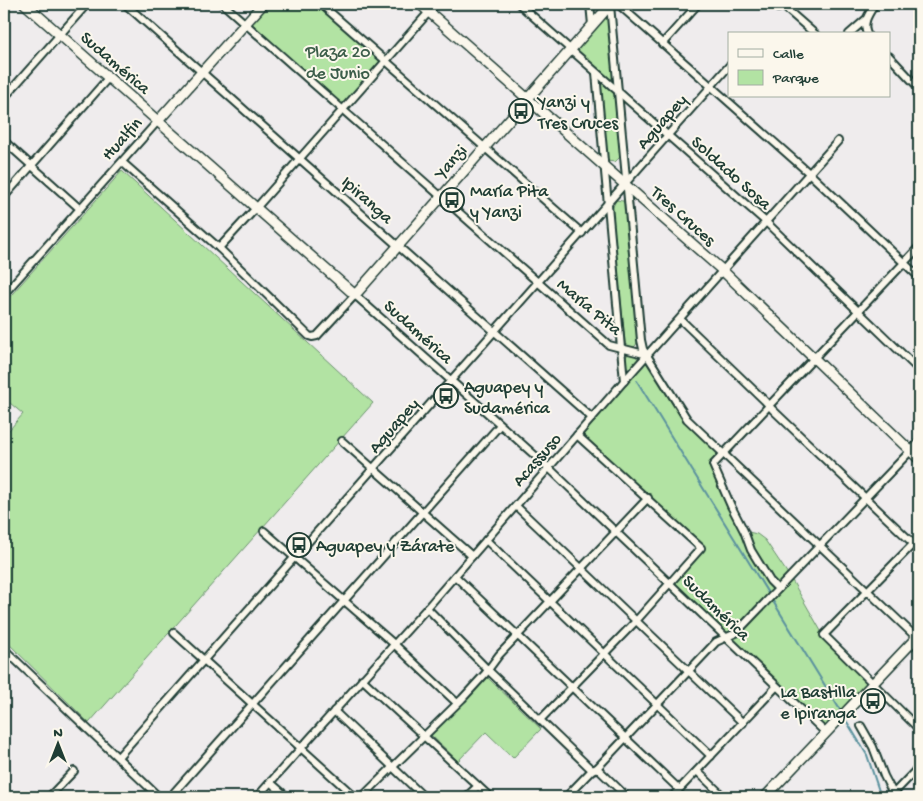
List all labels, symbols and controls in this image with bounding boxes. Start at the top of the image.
street label: Sudamérica [75,28,154,101]
legend [728,32,890,98]
park label: Plaza 20 de Junio [304,43,371,85]
text: Calle [773,46,804,64]
text: Parque [772,70,819,88]
street label: Aguapey [633,91,693,155]
place label: Yanzi y Tres Cruces [536,93,619,135]
bus stop icon: Yanzi y Tres Cruces [508,98,534,124]
street label: Hualfin [98,114,148,166]
street label: Soldado Sosa [686,132,776,216]
street label: Yanzi [430,141,473,186]
street label: Ipiranga [336,172,397,230]
place label: María Pita y Yanzi [470,182,549,224]
street label: Tres Cruces [645,182,720,252]
bus stop icon: María Pita y Yanzi [439,187,465,213]
street label: María Pita [552,275,626,342]
street label: Sudamérica [378,296,457,370]
place label: Aguapey y Sudamérica [464,378,551,420]
bus stop icon: Aguapey y Sudamérica [433,383,459,409]
street label: Aguapey [365,395,425,459]
street label: Acassuso [509,429,567,492]
bus stop icon: Aguapey y Zárate [286,532,312,558]
place label: Aguapey y Zárate [316,537,455,558]
street label: Sudamérica [677,571,754,647]
place label: La Bastilla e Ipiranga [780,683,857,725]
bus stop icon: La Bastilla e Ipiranga [860,688,886,714]
north arrow [32,718,82,768]
text: N [53,725,63,742]

